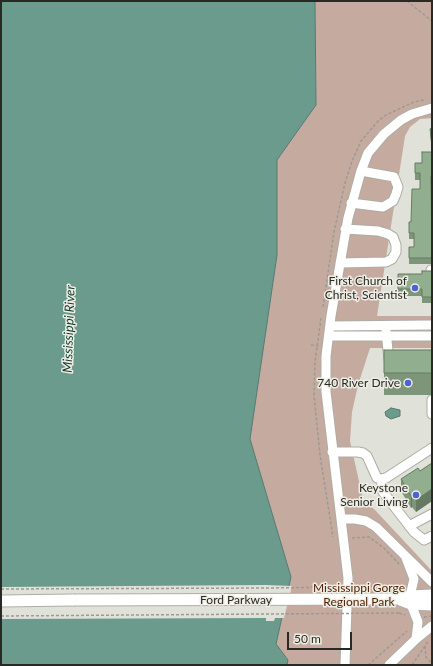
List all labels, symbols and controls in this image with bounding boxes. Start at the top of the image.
place label: First Church of Christ, Scientist [325,274,407,302]
marker: First Church of Christ, Scientist [410,283,420,293]
water label: Mississippi River [60,285,78,373]
place label: 740 River Drive [317,376,400,390]
marker: 740 River Drive [403,378,413,388]
place label: Keystone Senior Living [340,481,408,509]
marker: Keystone Senior Living [411,490,421,500]
park label: Mississippi Gorge Regional Park [313,581,405,609]
street label: Ford Parkway [200,593,272,607]
scale bar [289,624,354,650]
text: 50 m [294,631,321,646]

